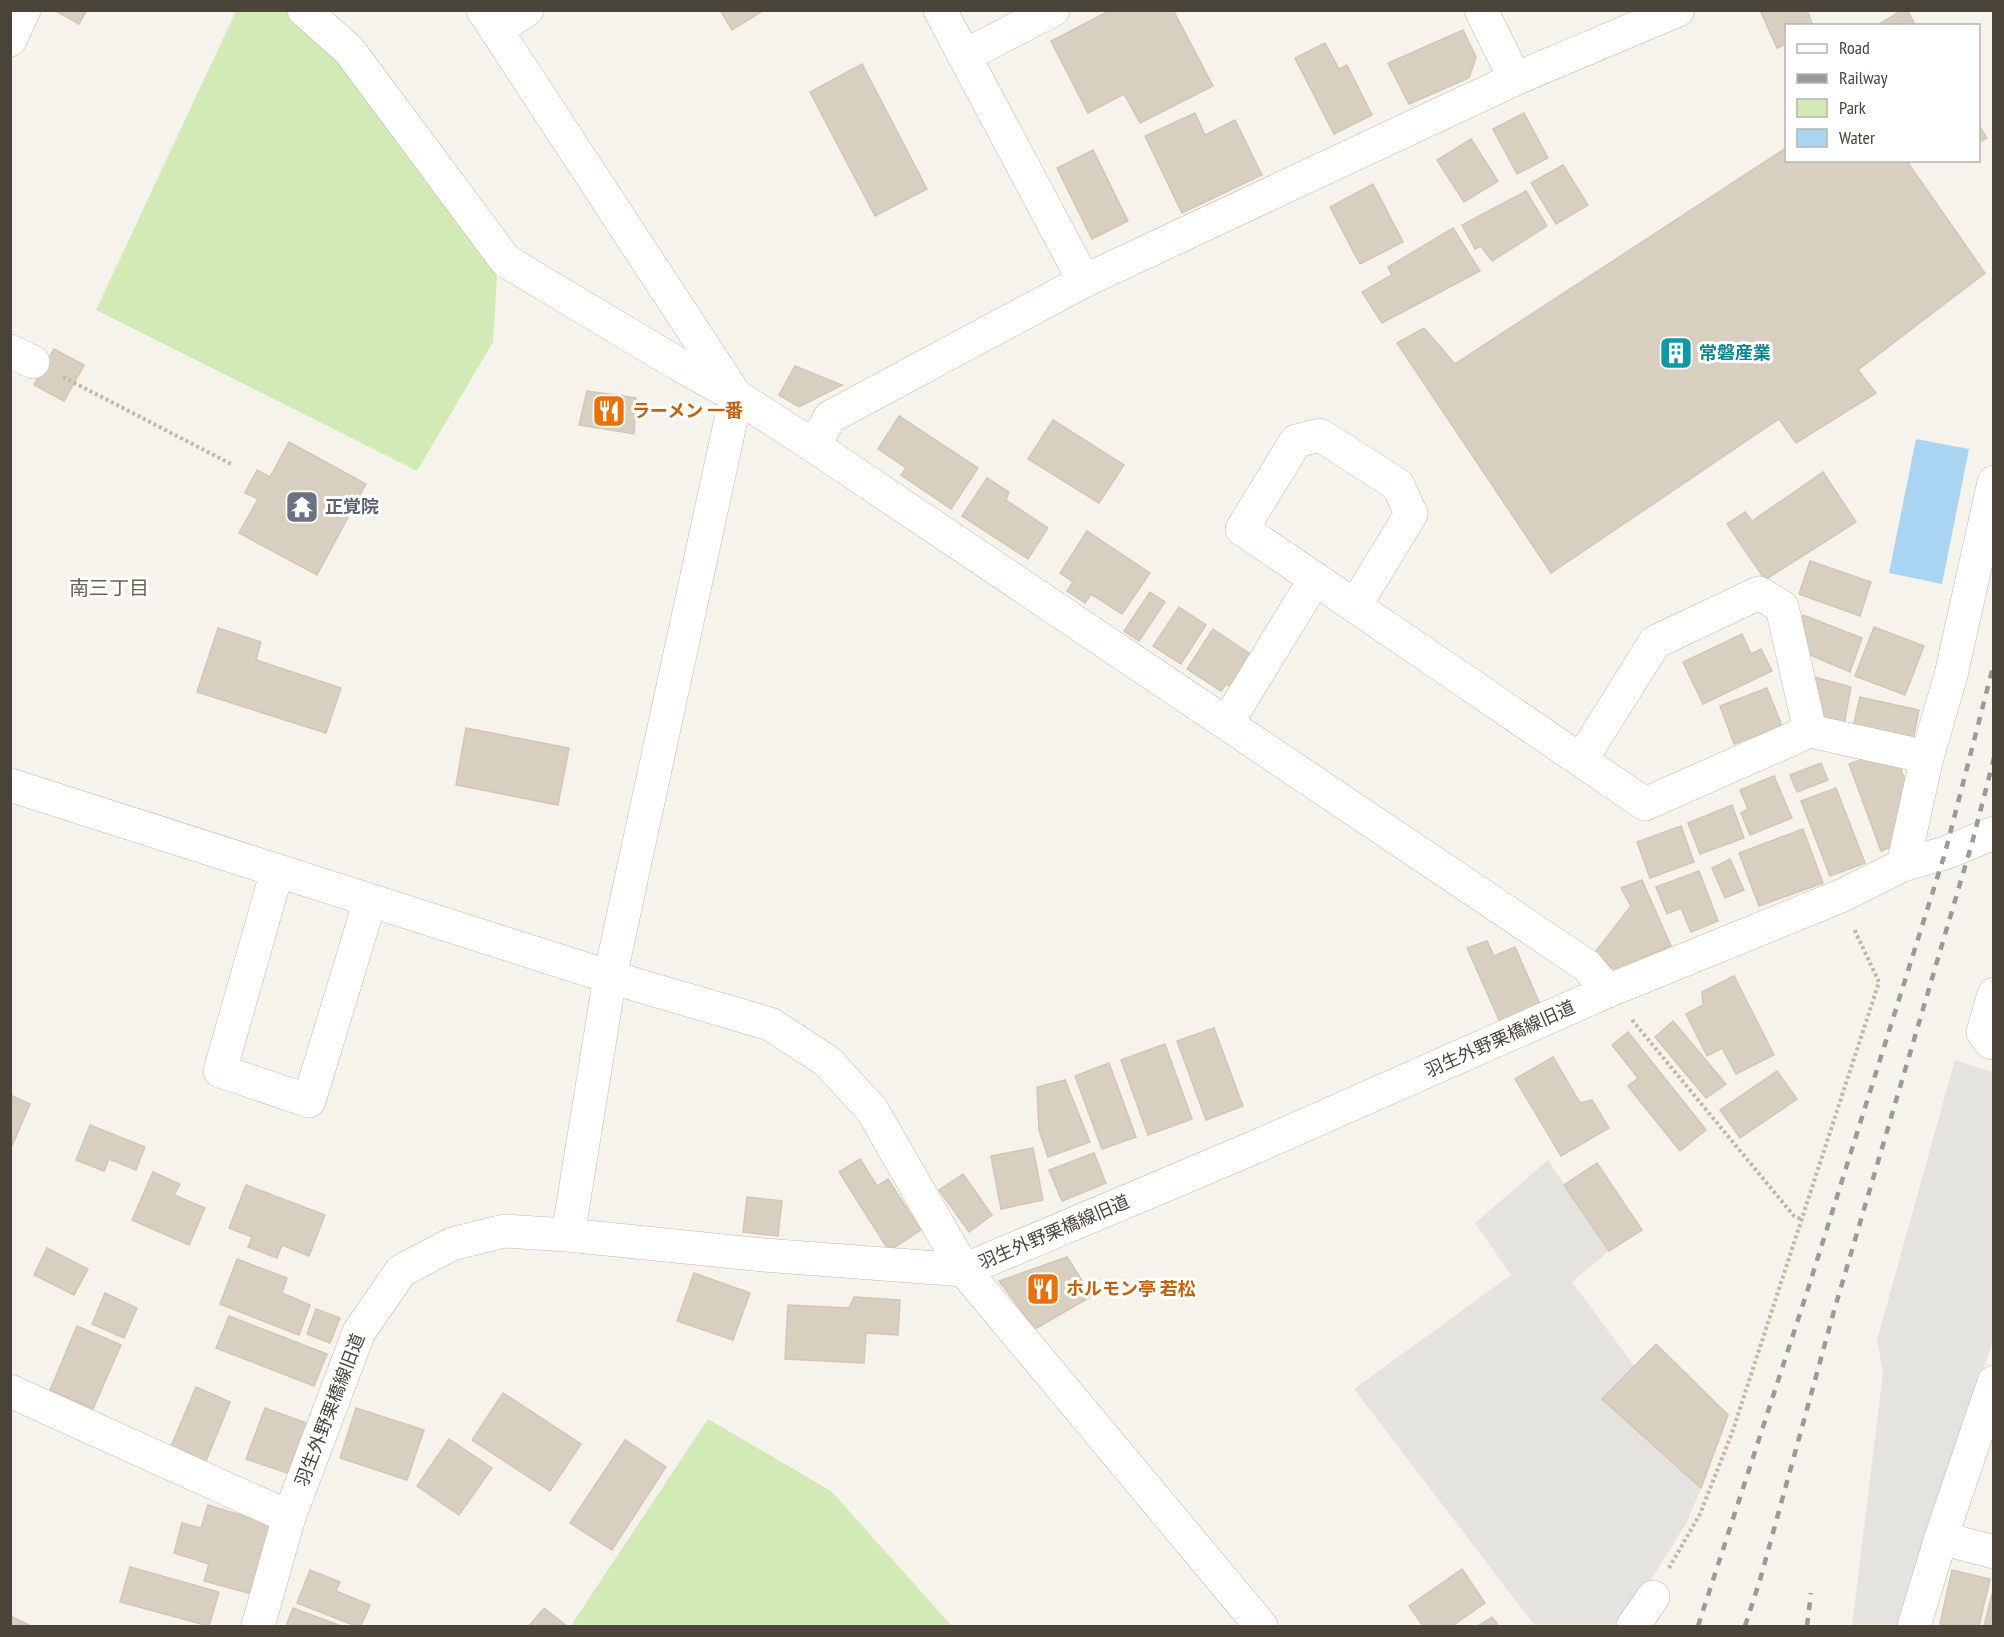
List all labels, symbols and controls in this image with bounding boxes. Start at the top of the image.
legend [1785,24,1980,162]
text: Road [1839,36,1870,59]
text: Railway [1839,66,1888,89]
text: Park [1839,96,1866,119]
text: Water [1839,126,1875,149]
building icon: 常磐産業 [1658,335,1694,371]
place label: 常磐産業 [1699,341,1771,364]
restaurant icon: ラーメン 一番 [591,393,627,429]
place label: ラーメン 一番 [632,399,743,422]
temple icon: 正覚院 [284,489,320,525]
place label: 正覚院 [325,495,379,518]
district label: 南三丁目 [69,575,149,601]
street label: 羽生外野栗橋線旧道 [1421,995,1578,1082]
street label: 羽生外野栗橋線旧道 [975,1189,1133,1274]
restaurant icon: ホルモン亭 若松 [1025,1271,1061,1307]
place label: ホルモン亭 若松 [1066,1277,1196,1300]
street label: 羽生外野栗橋線旧道 [290,1330,369,1490]

